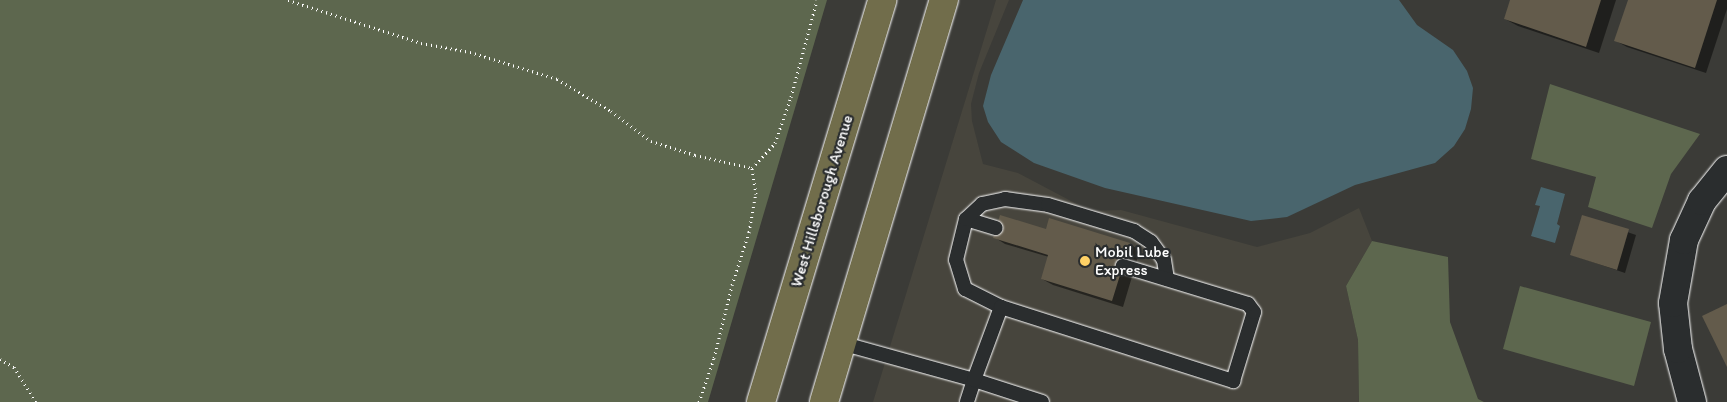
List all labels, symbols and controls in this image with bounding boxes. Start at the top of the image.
street label: West Hillsborough Avenue [787,113,857,289]
place label: Mobil Lube Express [1095,242,1169,280]
marker: Mobil Lube Express [1079,255,1091,267]

